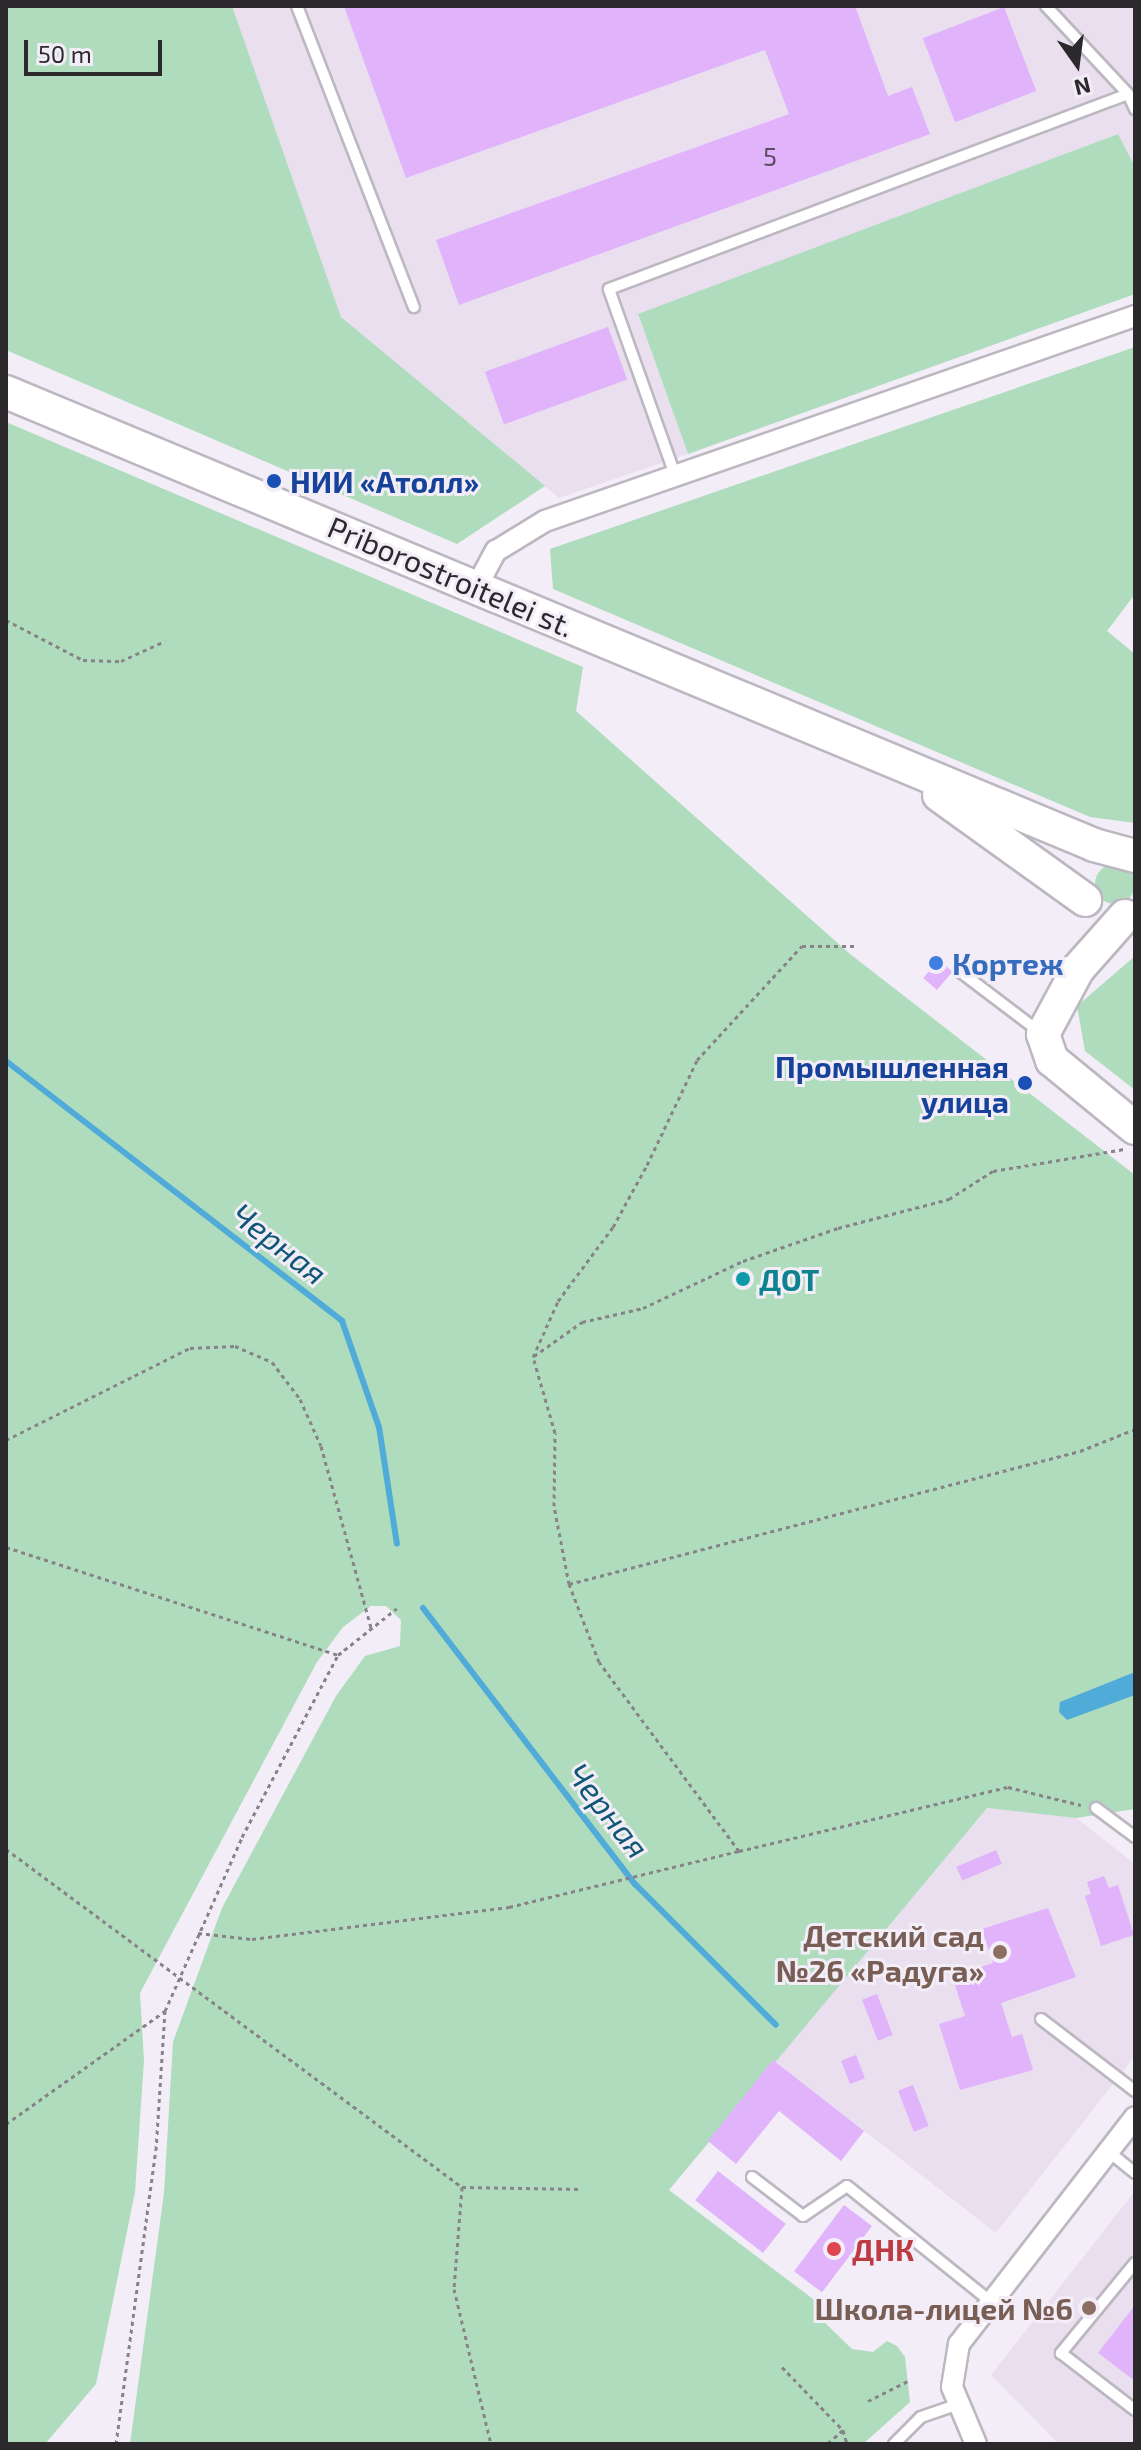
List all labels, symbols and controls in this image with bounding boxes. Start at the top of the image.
scale bar [28,24,166,74]
north arrow [1037,24,1117,104]
text: 50 m [38,39,92,68]
text: N [1072,73,1094,102]
house number: 5 [763,140,777,172]
place label: НИИ «Атолл» [290,463,479,499]
marker: НИИ «Атолл» [265,472,283,490]
street label: Priborostroitelei st. [323,508,579,644]
place label: Кортеж [952,945,1064,981]
marker: Кортеж [927,954,945,972]
place label: Промышленная улица [775,1048,1009,1118]
marker: Промышленная улица [1016,1074,1034,1092]
water label: Черная [225,1194,335,1292]
place label: ДОТ [759,1261,819,1297]
marker: ДОТ [734,1270,752,1288]
water label: Черная [560,1755,658,1865]
place label: Детский сад №26 «Радуга» [776,1917,984,1988]
marker: Детский сад №26 «Радуга» [991,1943,1009,1961]
place label: ДНК [852,2231,914,2267]
marker: ДНК [823,2238,845,2260]
place label: Школа-лицей №6 [815,2290,1073,2326]
marker: Школа-лицей №6 [1080,2299,1098,2317]

